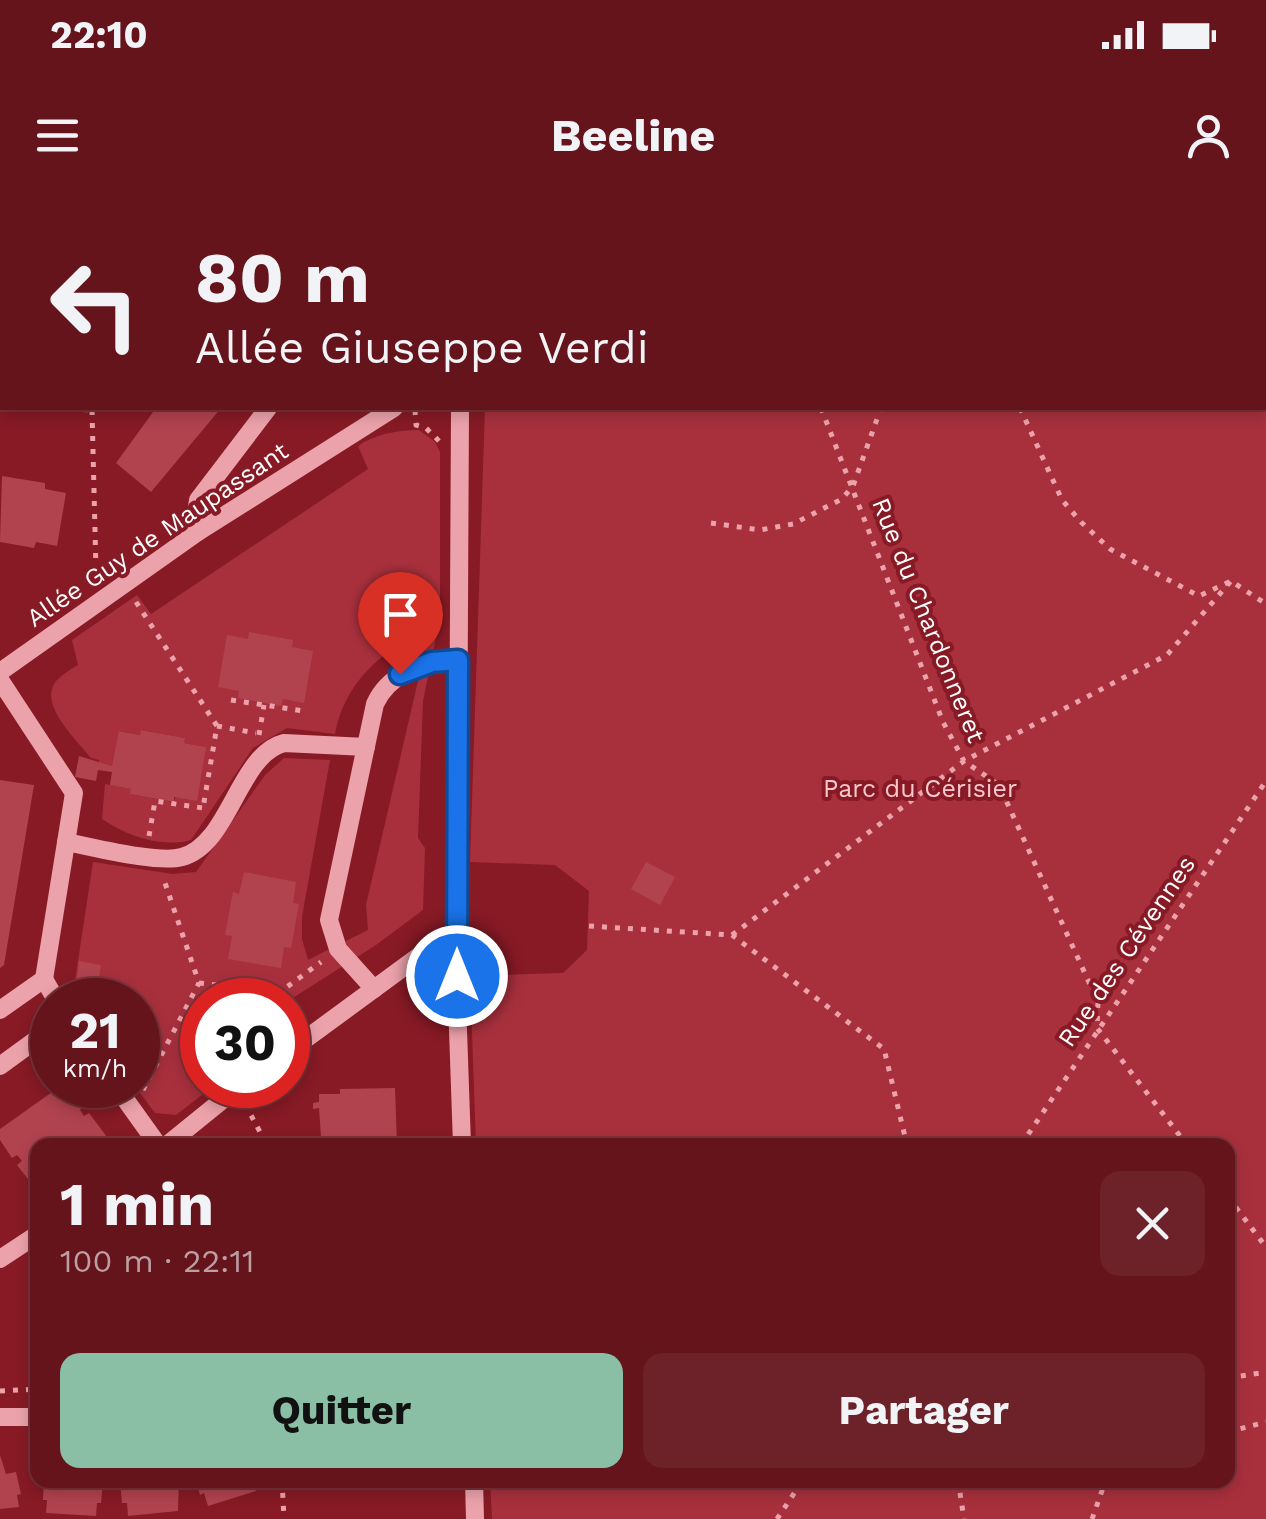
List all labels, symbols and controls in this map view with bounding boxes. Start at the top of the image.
text: 22:10 [50,13,148,57]
icon: menu [30,108,85,163]
icon: person [1181,108,1236,163]
text: Beeline [551,109,715,162]
text: 80 m [195,237,370,319]
icon: left [30,240,160,370]
text: Allée Giuseppe Verdi [195,321,649,374]
street label: Allée Guy de Maupassant [21,436,294,633]
street label: Rue du Chardonneret [866,494,991,747]
pin [358,572,443,675]
icon: arrive [373,587,428,642]
park label: Parc du Cérisier [823,774,1017,803]
street label: Rue des Cévennes [1052,850,1201,1052]
position arrow [405,924,509,1028]
speed limit sign: 30 [180,978,310,1108]
text: 21 [69,1001,121,1060]
text: km/h [63,1054,127,1083]
text: 1 min [60,1169,214,1240]
button: close [1100,1171,1205,1276]
text: 100 m · 22:11 [60,1242,255,1280]
button: Quitter [60,1353,623,1468]
button: Partager [643,1353,1205,1468]

